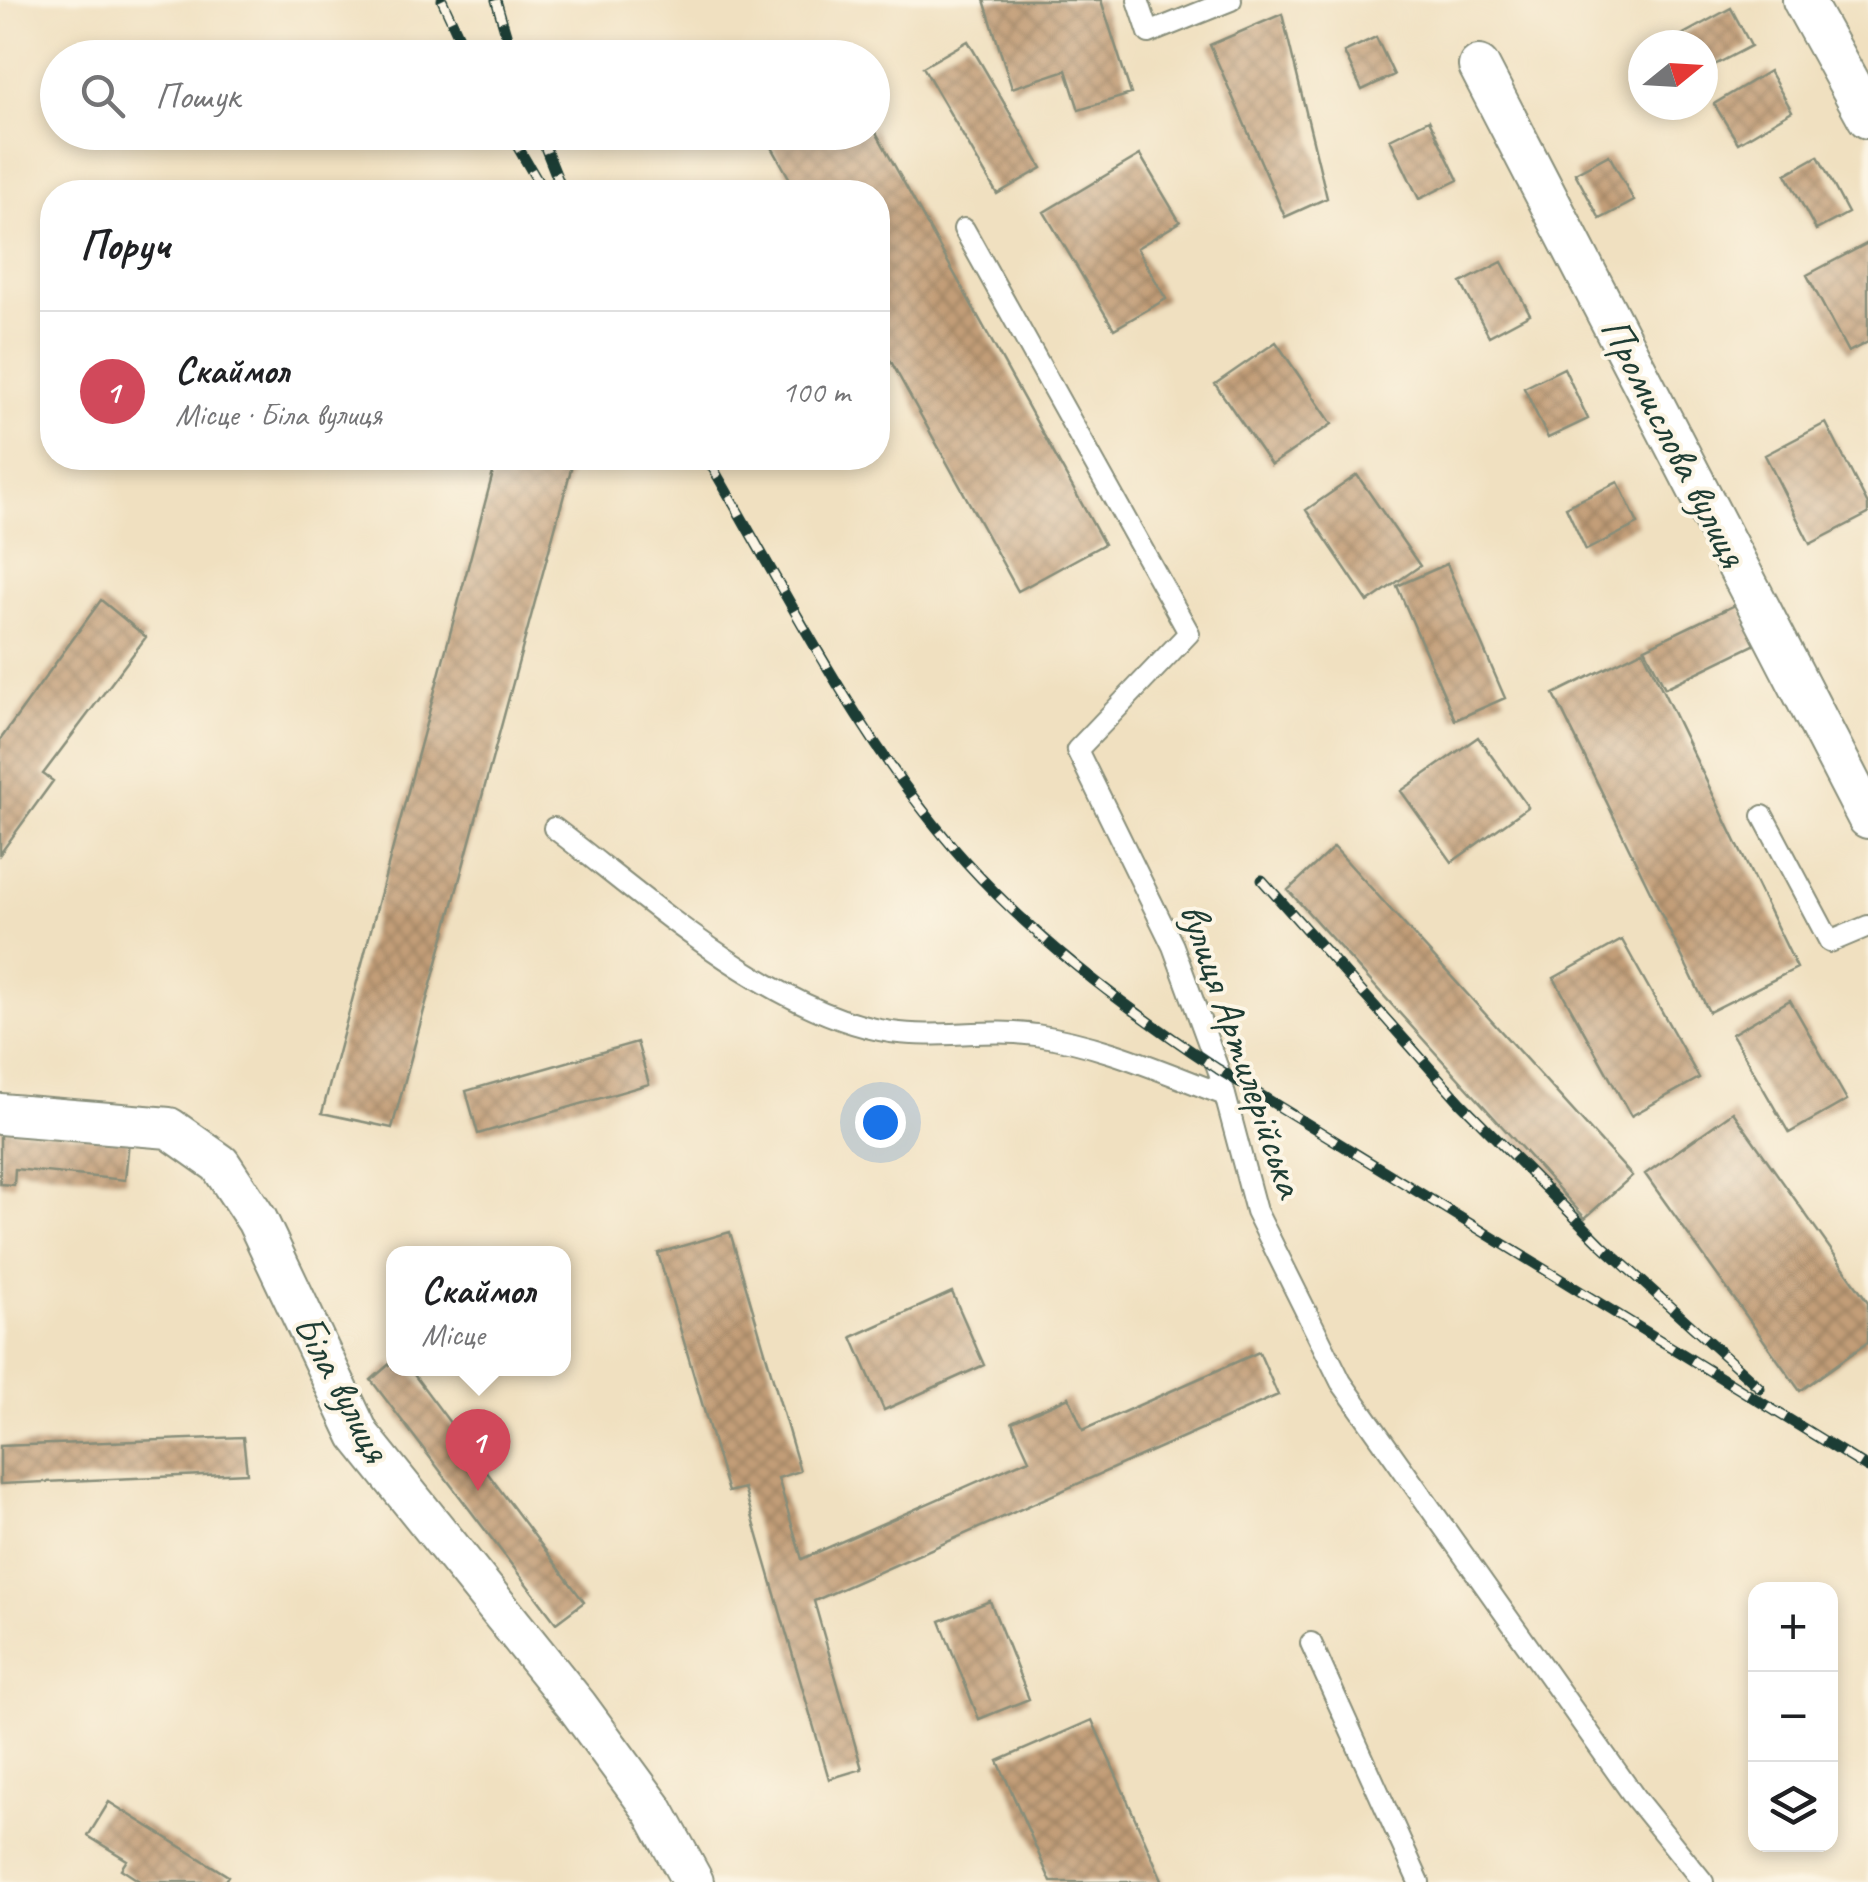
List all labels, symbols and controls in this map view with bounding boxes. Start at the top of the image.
north arrow [1628,30,1718,120]
search box [40,40,890,150]
icon: search [75,68,130,123]
text: Пошук [155,72,240,119]
text: Поруч [80,219,170,272]
street label: Промислова вулиця [1588,308,1760,577]
text: Скаймол [175,347,289,394]
text: 1 [105,371,120,412]
text: 100 m [781,371,850,412]
text: Місце · Біла вулиця [175,394,382,435]
street label: вулиця Артилерійська [1167,896,1318,1206]
your location [855,1097,906,1148]
popup [386,1246,571,1376]
text: Скаймол [421,1267,536,1314]
street label: Біла вулиця [281,1305,404,1473]
text: Місце [421,1314,485,1355]
pin: 1 [446,1408,510,1491]
map controls [1748,1582,1838,1852]
button: + [1748,1582,1838,1672]
button: − [1748,1672,1838,1762]
button: layers [1748,1762,1838,1852]

